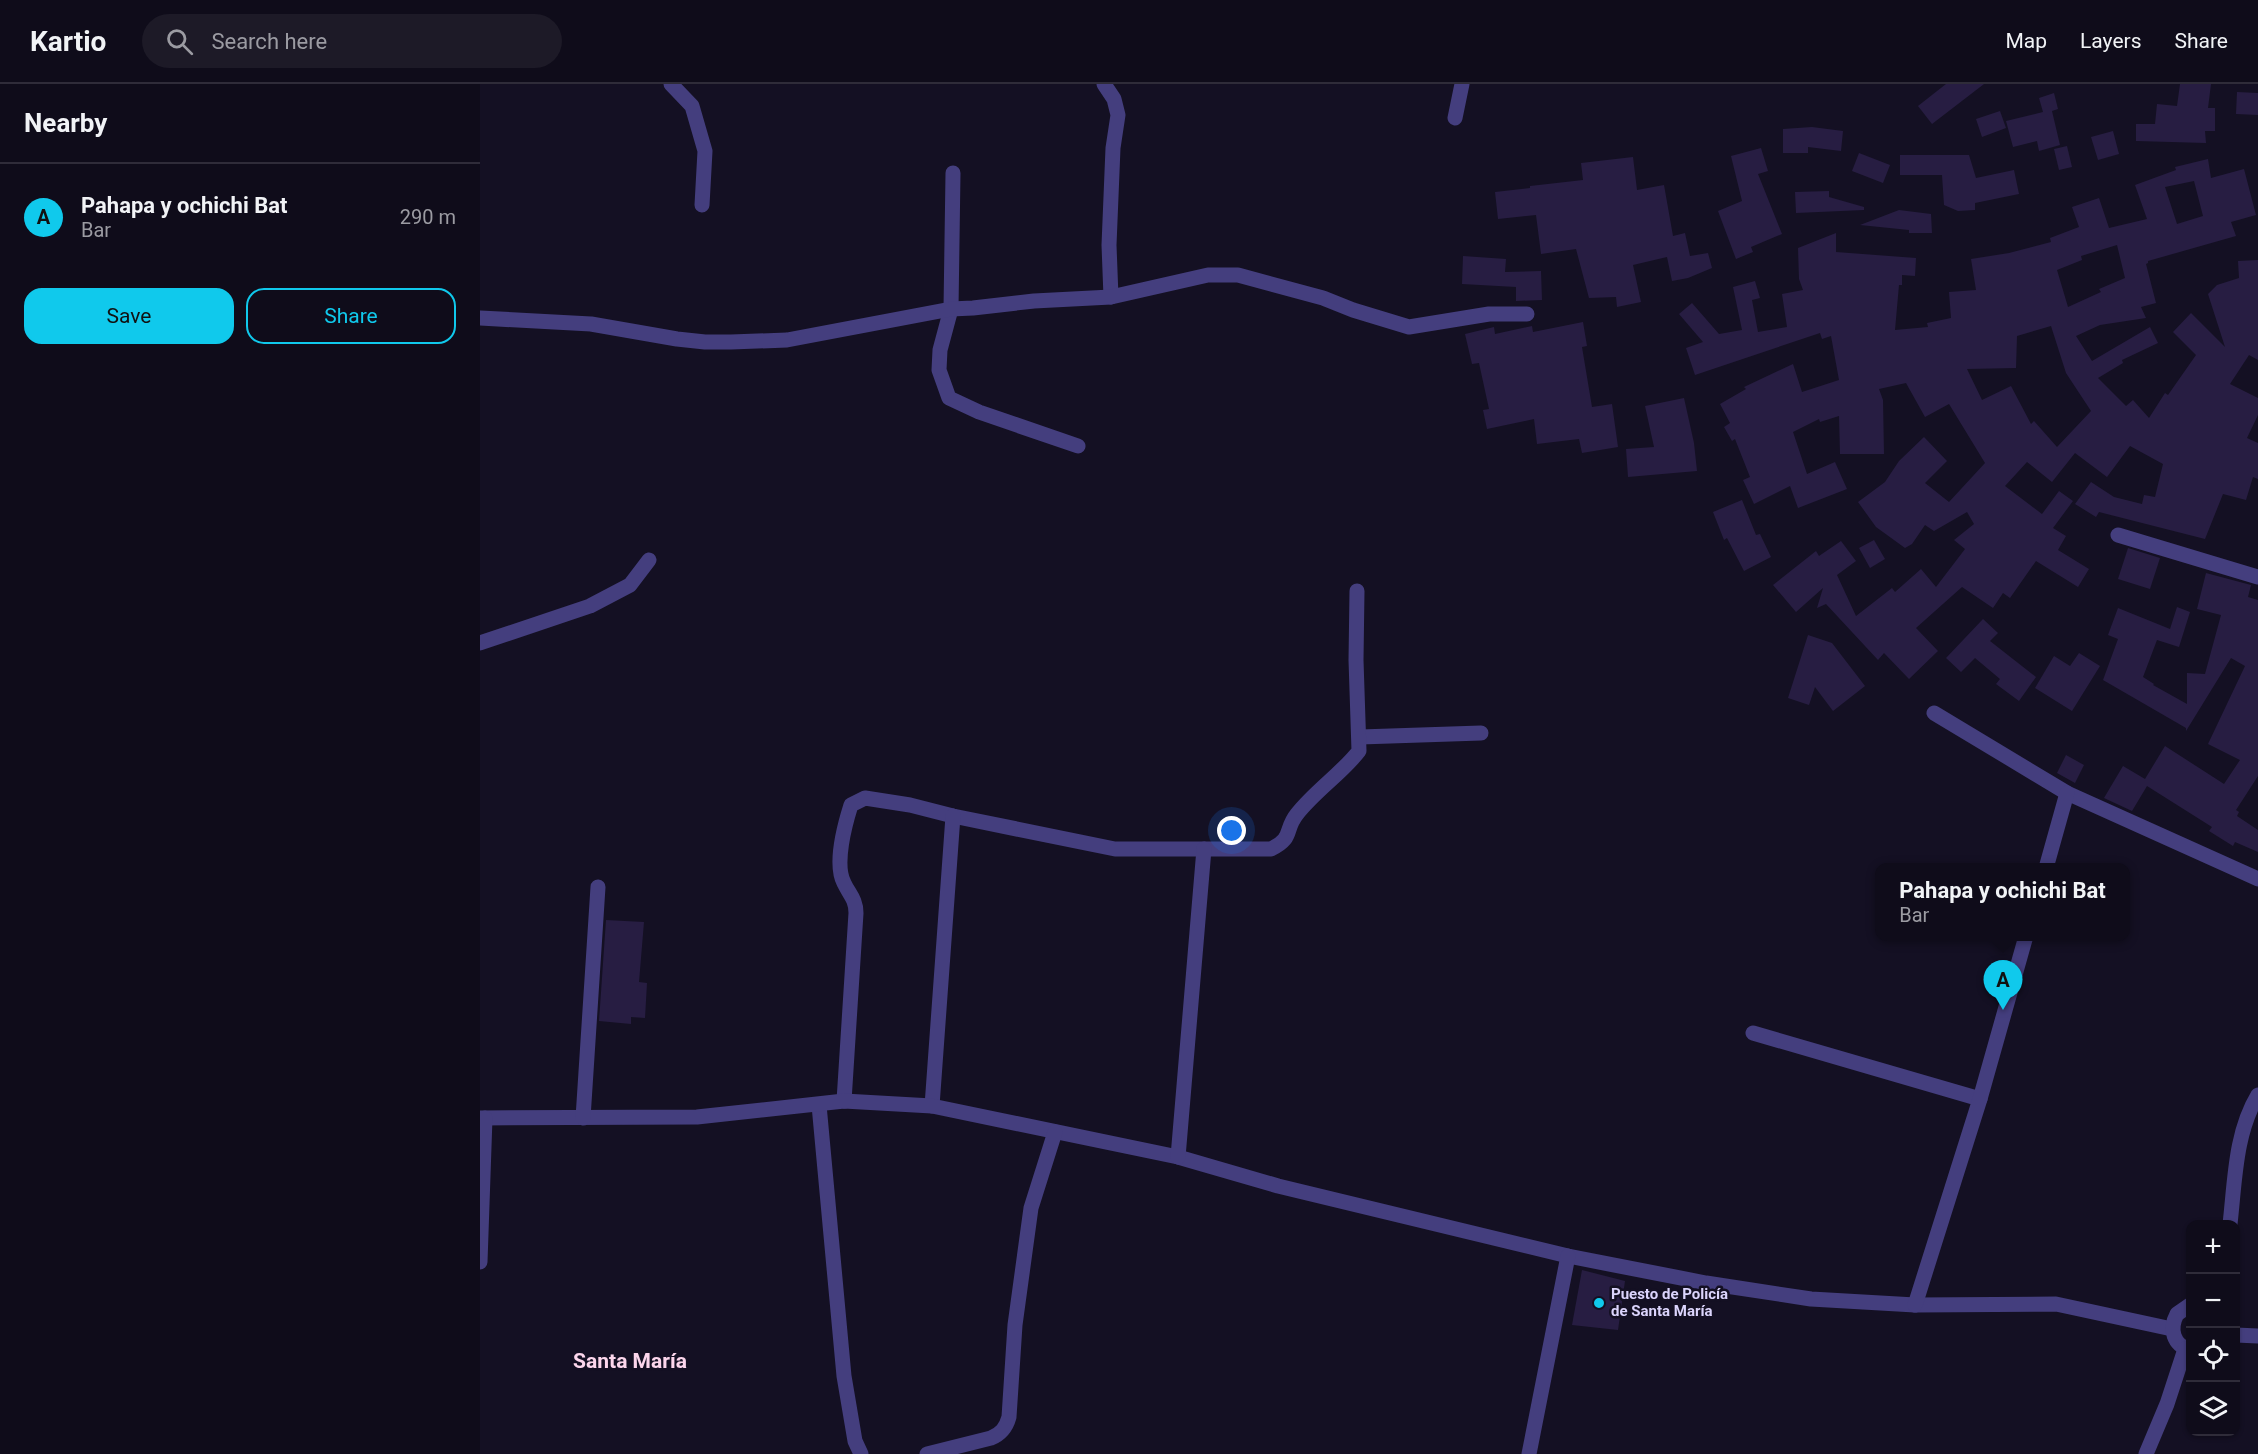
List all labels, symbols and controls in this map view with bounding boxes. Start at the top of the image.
search box [142,14,562,68]
text: Kartio [30,25,106,58]
icon: search [163,25,196,58]
text: Search here [211,29,327,54]
text: Map [2005,29,2047,53]
text: Layers [2080,29,2141,53]
text: Share [2174,29,2228,53]
text: Nearby [24,108,107,138]
text: Pahapa y ochichi Bat [81,193,287,218]
text: A [37,205,50,229]
text: 290 m [400,205,456,229]
text: Bar [81,218,111,242]
button: Save [24,288,234,344]
button: Share [246,288,456,344]
your location [1217,816,1246,845]
popup [1875,863,2130,941]
text: Pahapa y ochichi Bat [1899,878,2106,903]
text: Bar [1899,903,1929,927]
pin: A [1984,960,2023,1010]
map controls [2186,1220,2240,1436]
button: + [2186,1220,2240,1274]
button: − [2186,1274,2240,1328]
place label: Puesto de Policía de Santa María [1611,1285,1728,1320]
marker: Puesto de Policía de Santa María [1592,1296,1606,1310]
button: locate [2186,1328,2240,1382]
district label: Santa María [573,1349,687,1373]
button: layers [2186,1382,2240,1436]

